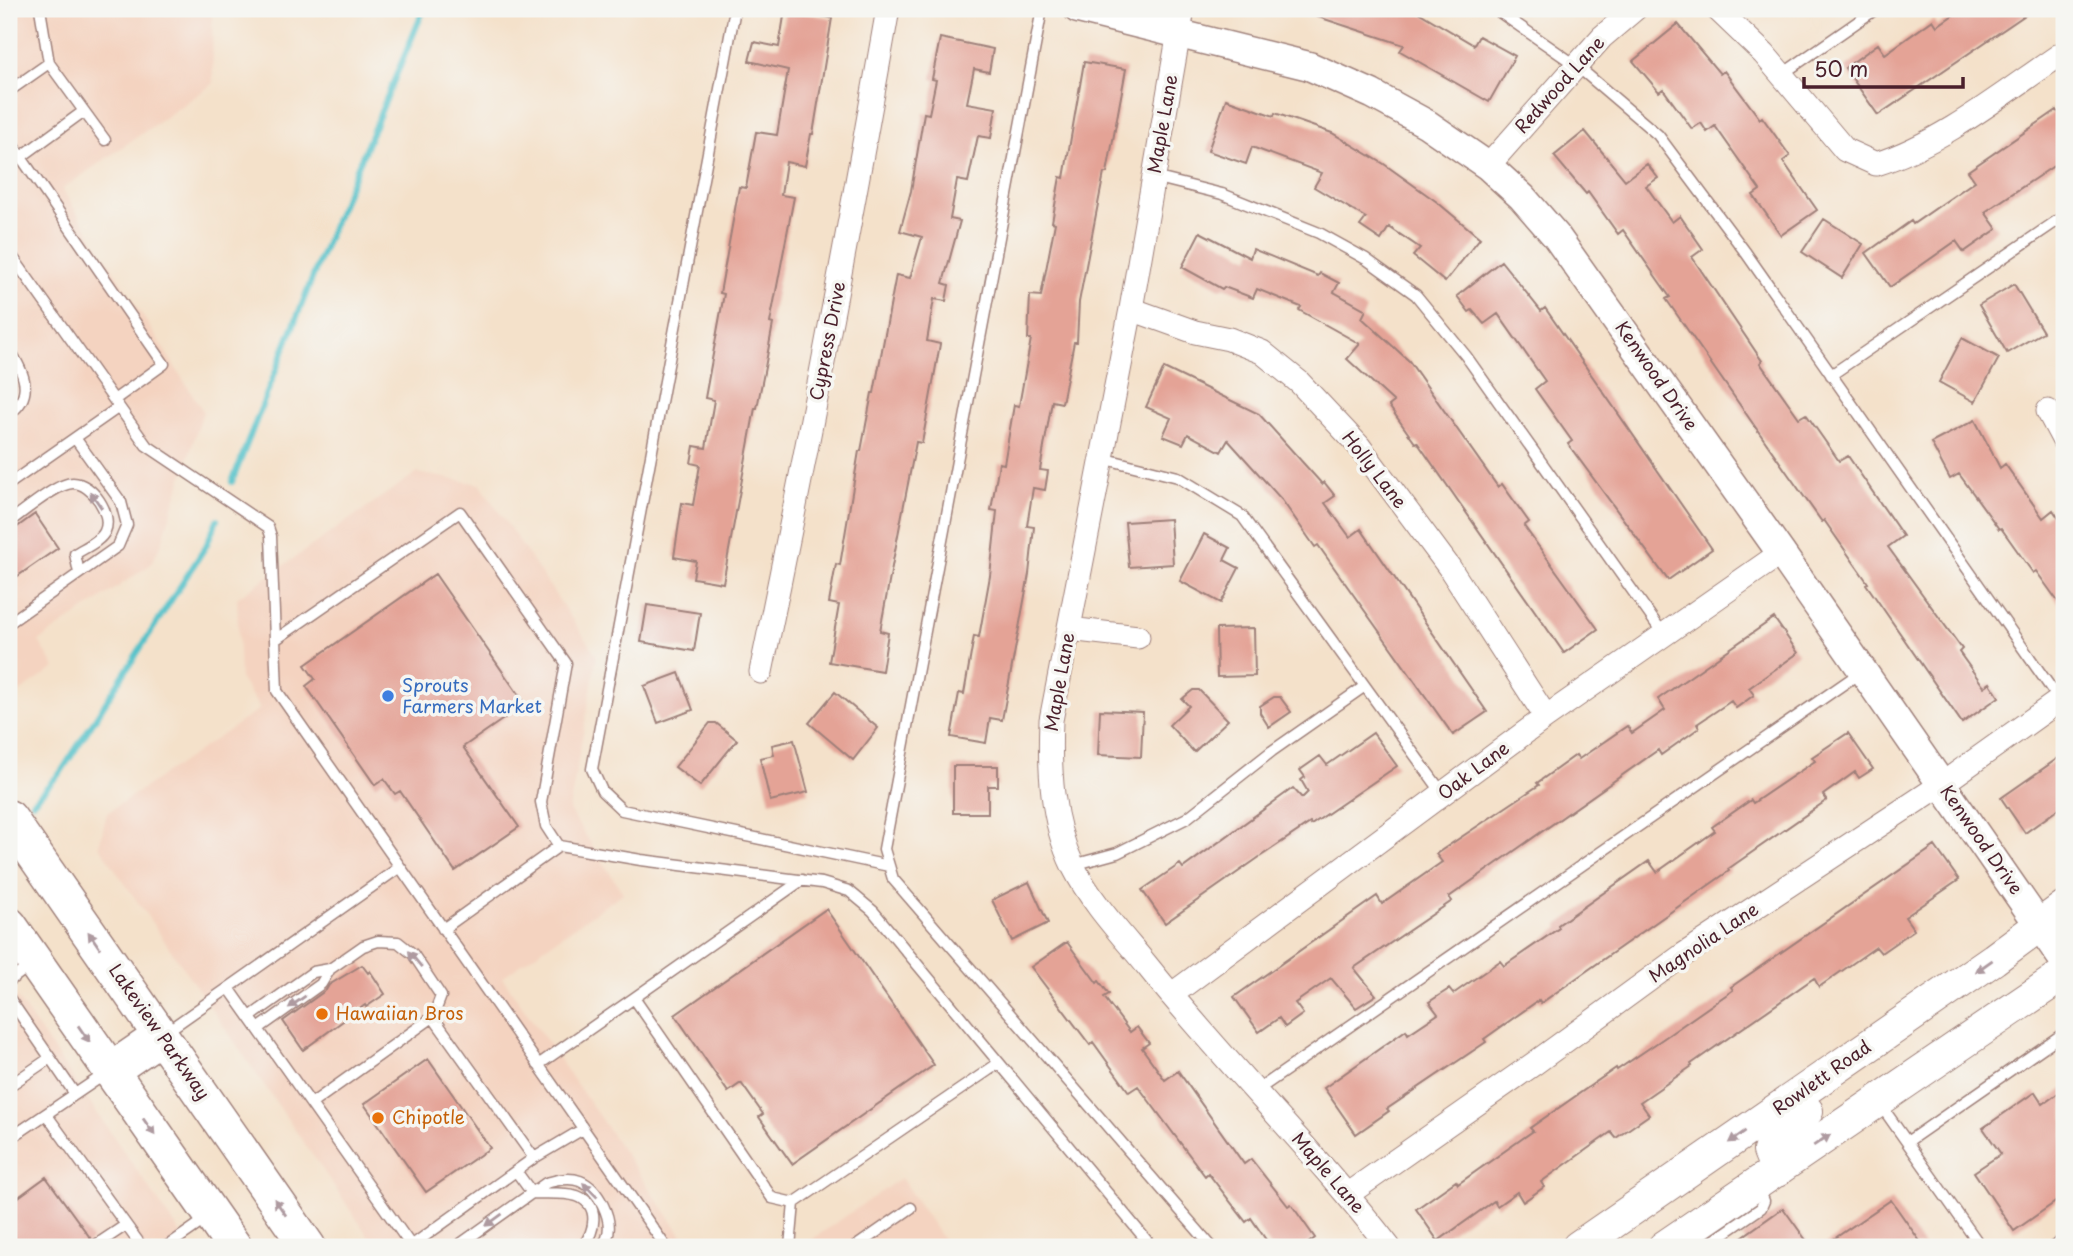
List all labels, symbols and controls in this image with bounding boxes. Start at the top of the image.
street label: Redwood Lane [1508,29,1610,139]
scale bar [1804,46,1963,90]
text: 50 m [1814,52,1868,84]
street label: Maple Lane [1140,72,1183,175]
street label: Cypress Drive [802,279,851,403]
street label: Kenwood Drive [1609,315,1705,435]
street label: Holly Lane [1336,425,1414,514]
one-way arrow [89,491,103,509]
street label: Maple Lane [1037,630,1080,733]
place label: Sprouts Farmers Market [402,671,542,719]
marker: Sprouts Farmers Market [380,688,396,704]
street label: Oak Lane [1432,734,1515,806]
street label: Kenwood Drive [1934,779,2030,899]
street label: Magnolia Lane [1643,895,1763,989]
one-way arrow [87,931,101,949]
one-way arrow [407,950,422,968]
street label: Lakeview Parkway [103,958,217,1105]
one-way arrow [1975,959,1993,973]
one-way arrow [288,995,306,1009]
place label: Hawaiian Bros [336,999,463,1026]
marker: Hawaiian Bros [314,1006,330,1022]
one-way arrow [77,1025,91,1043]
street label: Rowlett Road [1766,1033,1876,1121]
place label: Chipotle [392,1103,465,1130]
marker: Chipotle [370,1110,386,1126]
one-way arrow [142,1118,156,1136]
street label: Maple Lane [1286,1125,1372,1219]
one-way arrow [1728,1130,1746,1144]
one-way arrow [1813,1133,1831,1147]
one-way arrow [582,1182,598,1198]
one-way arrow [273,1198,287,1216]
one-way arrow [485,1213,503,1227]

